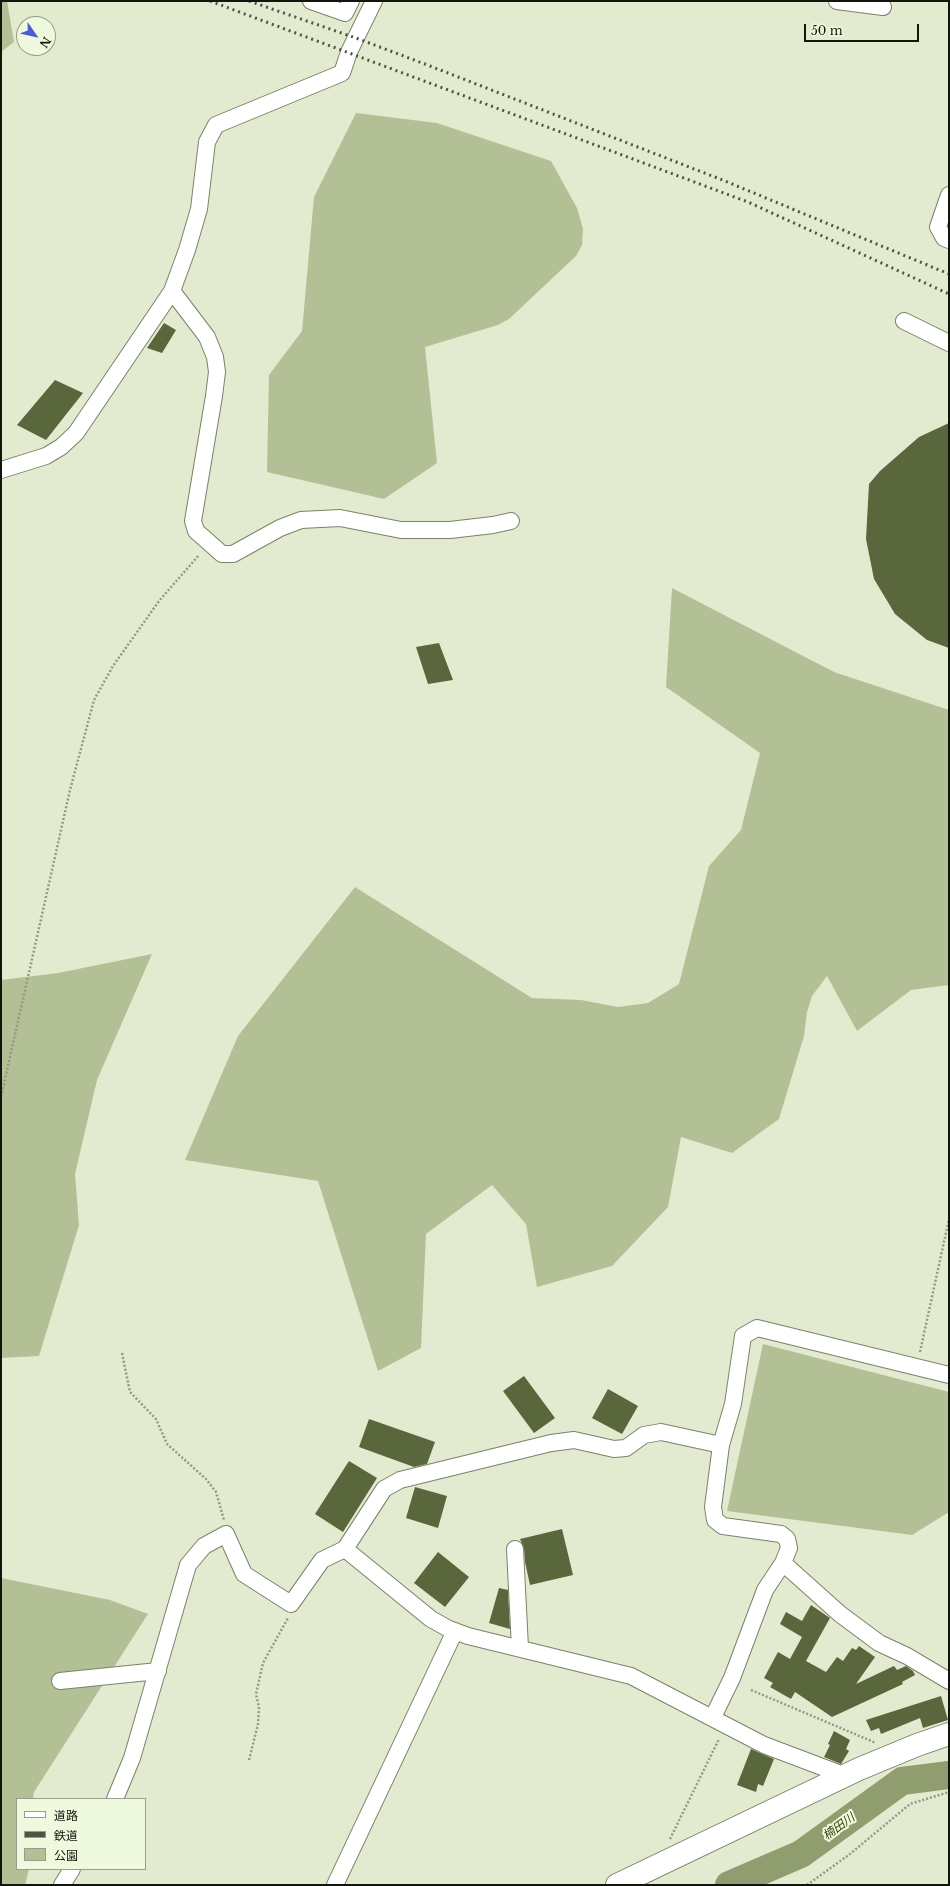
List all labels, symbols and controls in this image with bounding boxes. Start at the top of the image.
north arrow [16,16,56,56]
scale bar [806,16,921,42]
text: 50 m [811,23,843,38]
text: N [36,34,54,50]
legend [16,1798,146,1870]
text: 道路 [54,1808,78,1823]
water label: 楠田川 [820,1811,858,1843]
text: 鉄道 [54,1828,78,1843]
text: 公園 [54,1848,78,1863]

